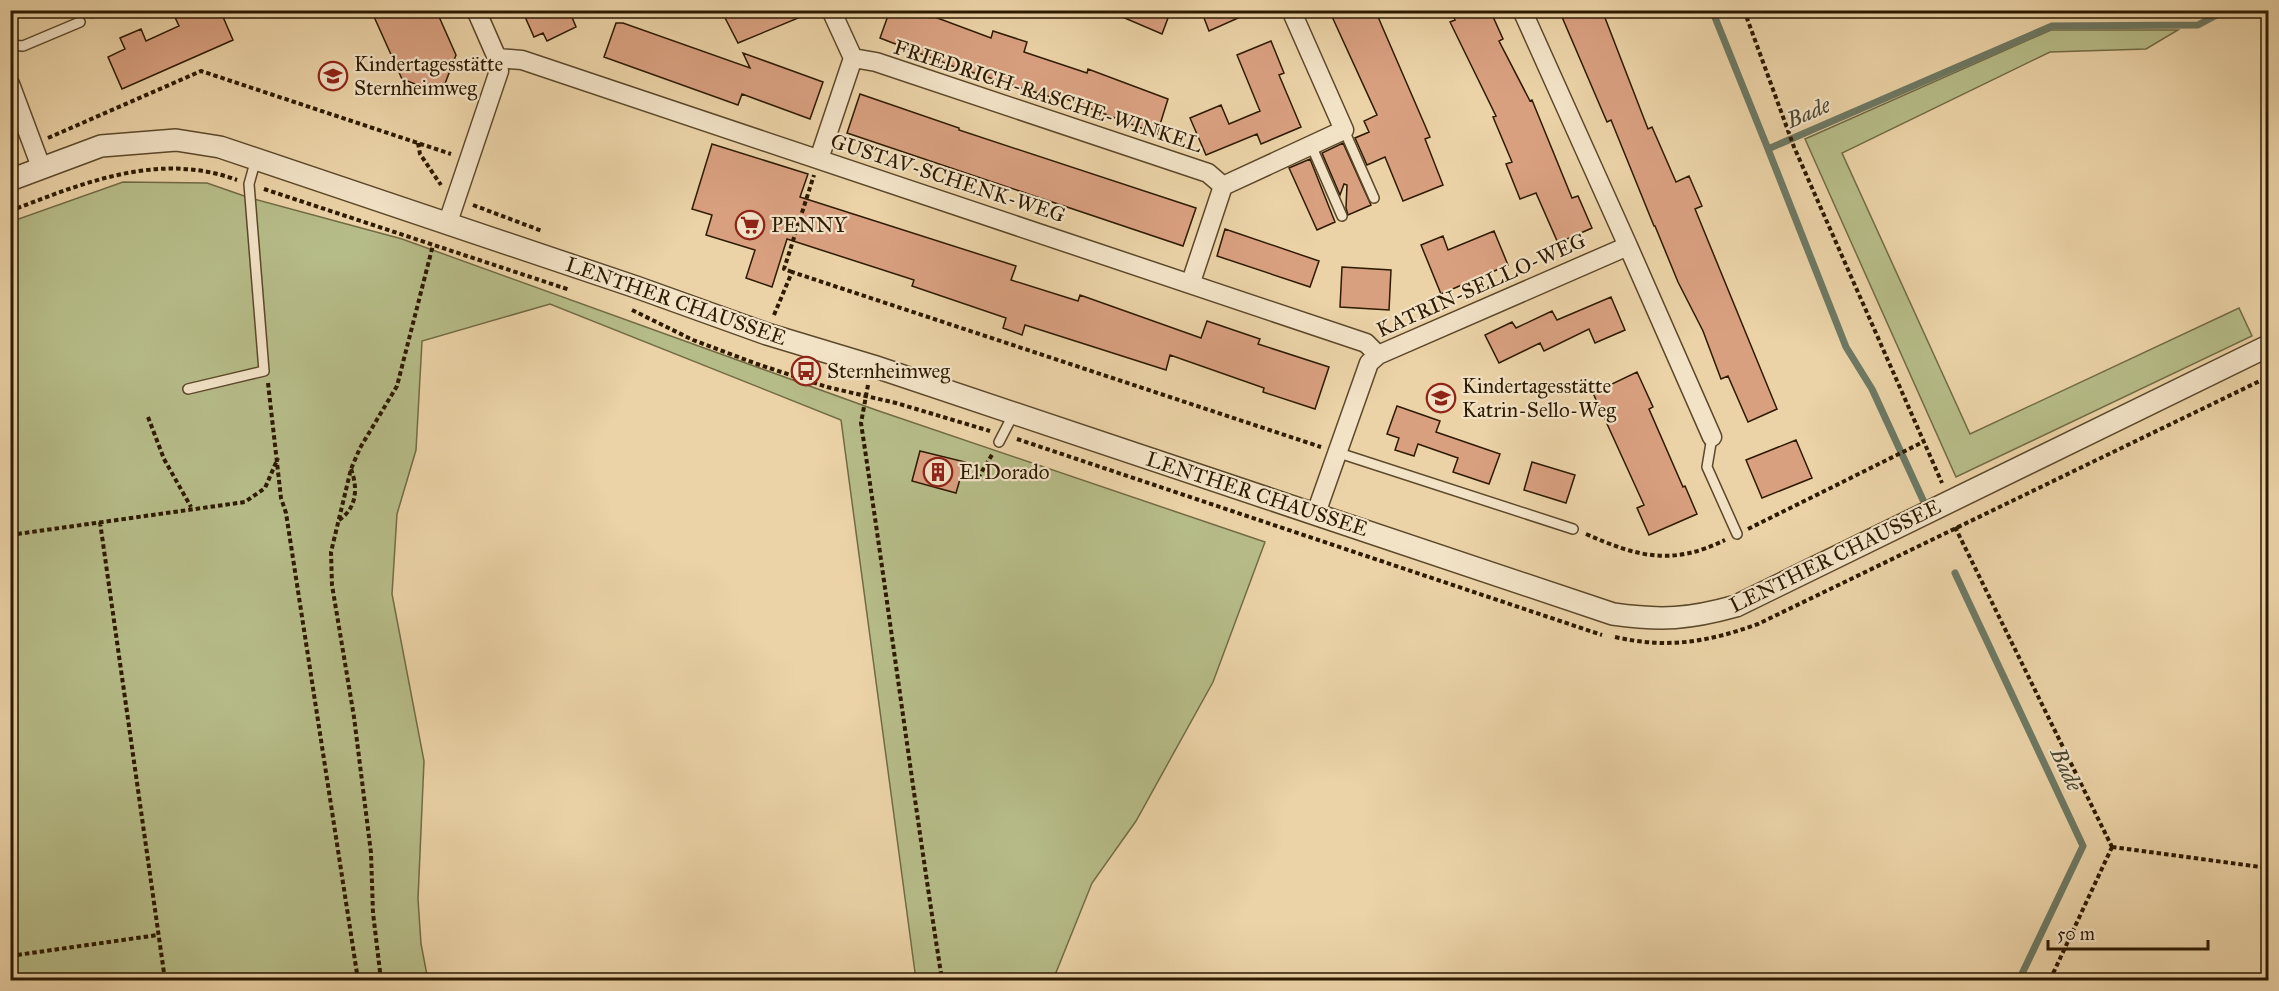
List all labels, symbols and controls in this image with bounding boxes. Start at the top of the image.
street label: FRIEDRICH-RASCHE-WINKEL [890,34,1206,158]
place label: Kindertagesstätte Sternheimweg [354,51,504,101]
school or university icon: Kindertagesstätte Sternheimweg [317,60,349,92]
water label: Bade [1781,91,1835,134]
street label: GUSTAV-SCHENK-WEG [828,128,1068,228]
supermarket icon: PENNY [734,209,766,241]
place label: PENNY [771,212,848,238]
street label: KATRIN-SELLO-WEG [1372,227,1590,343]
street label: LENTHER CHAUSSEE [562,251,790,351]
bus stop icon: Sternheimweg [790,355,822,387]
place label: Sternheimweg [827,358,950,384]
place label: Kindertagesstätte Katrin-Sello-Weg [1462,373,1616,423]
school or university icon: Kindertagesstätte Katrin-Sello-Weg [1425,382,1457,414]
street label: LENTHER CHAUSSEE [1143,446,1371,542]
building icon: El Dorado [922,456,954,488]
place label: El Dorado [959,459,1050,485]
street label: LENTHER CHAUSSEE [1725,494,1945,618]
water label: Bade [2044,742,2089,796]
scale bar [2048,913,2208,951]
text: 50 m [2057,923,2095,945]

